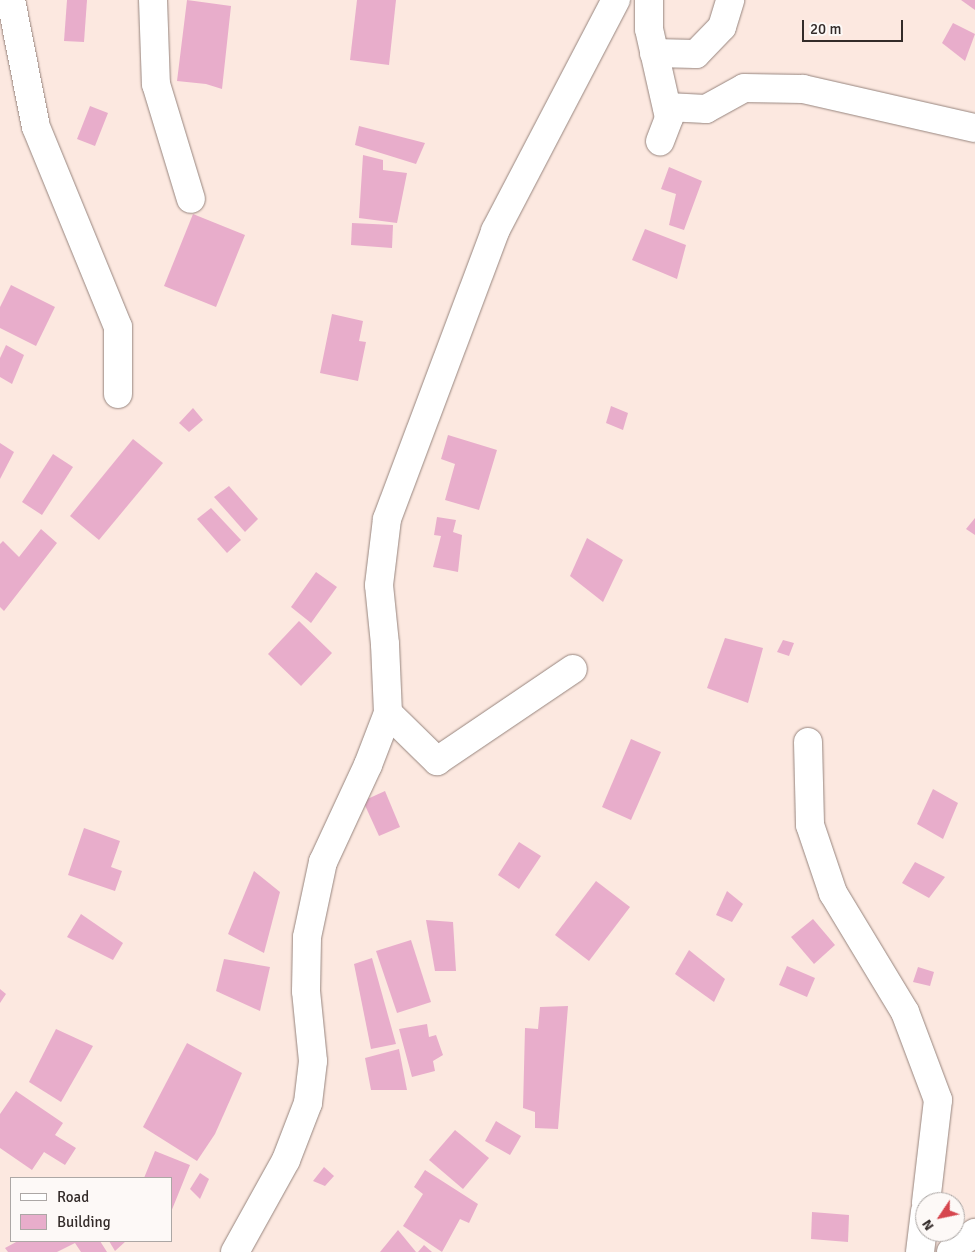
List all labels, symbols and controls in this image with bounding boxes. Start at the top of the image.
scale bar [805,10,906,42]
text: 20 m [810,20,841,38]
legend [10,1177,172,1242]
text: Road [57,1188,89,1206]
north arrow [915,1192,965,1242]
text: Building [57,1213,111,1231]
text: N [918,1216,938,1234]

